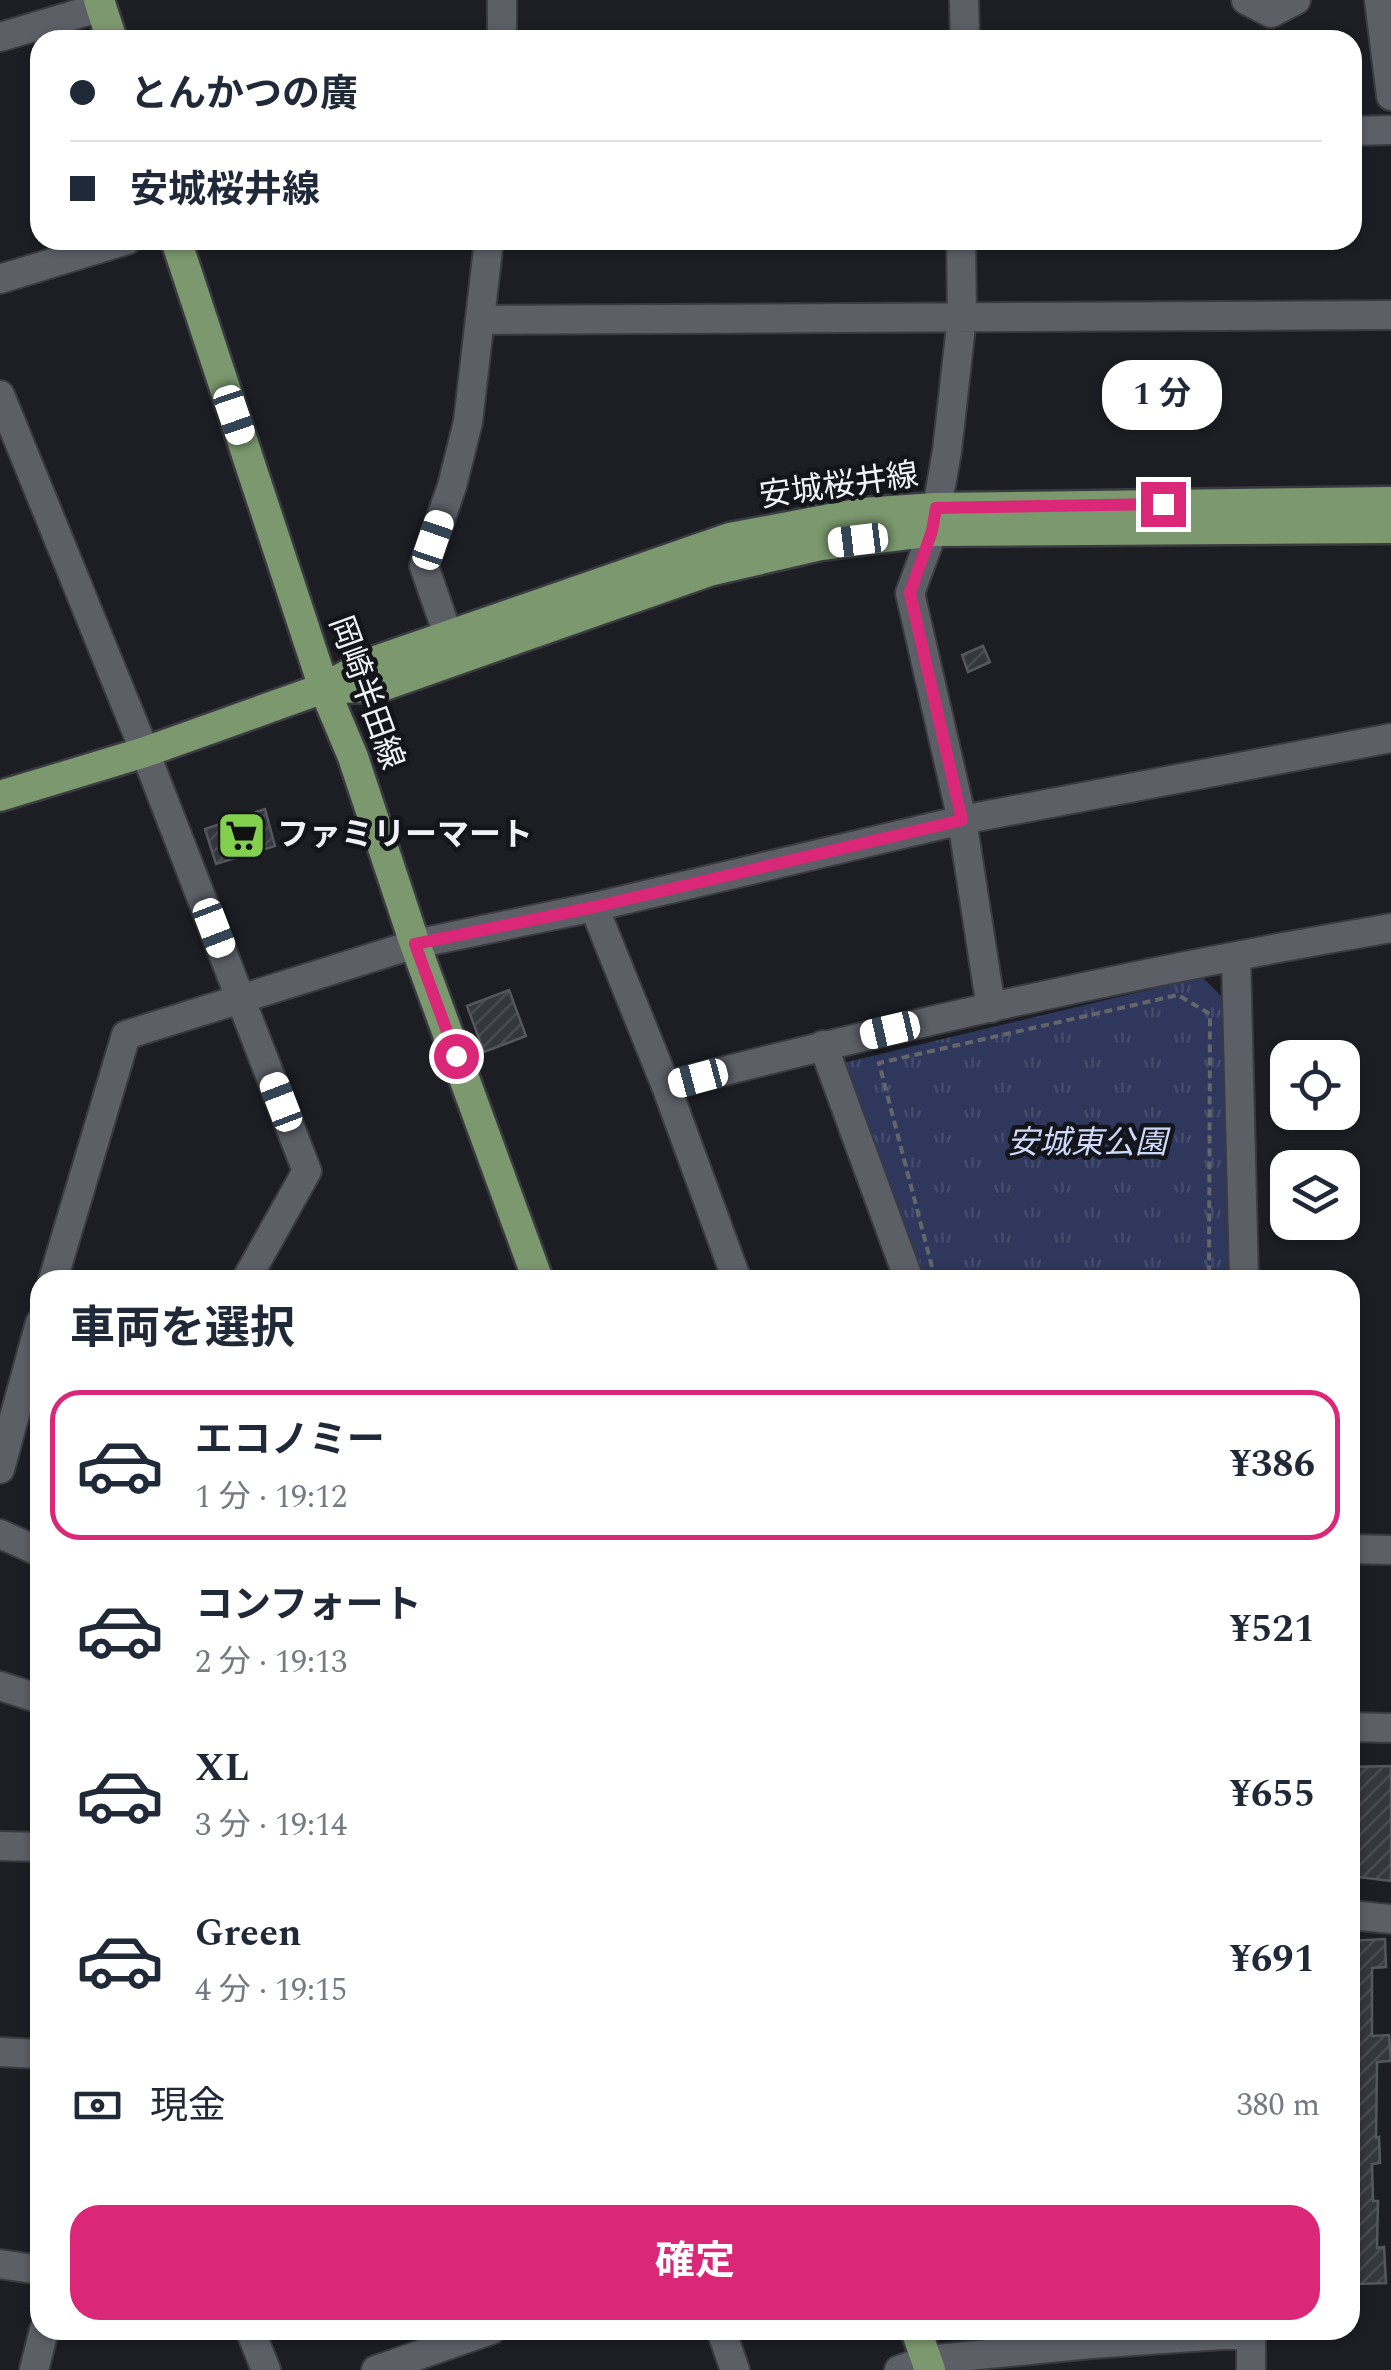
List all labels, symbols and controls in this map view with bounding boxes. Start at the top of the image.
text: とんかつの廣 [130,66,358,124]
text: 安城桜井線 [130,162,320,220]
callout: 1 分 [1103,359,1223,429]
text: 1 分 [1133,370,1191,419]
car [210,382,258,448]
street label: 安城桜井線 [756,451,922,521]
route end [1141,482,1186,527]
car [409,507,457,573]
car [826,521,890,559]
street label: 岡崎半田線 [316,609,416,777]
supermarket icon: ファミリーマート [216,809,268,861]
place label: ファミリーマート [277,811,533,860]
car [189,895,239,961]
car [857,1009,923,1051]
route start [434,1034,479,1079]
map controls [1270,1040,1360,1240]
button: locate [1270,1040,1360,1130]
car [665,1056,731,1100]
car [256,1069,306,1135]
park label: 安城東公園 [1007,1119,1171,1168]
button: layers [1270,1150,1360,1240]
text: 車両を選択 [70,1295,295,1364]
text: エコノミー [195,1412,385,1470]
icon: car [75,1420,165,1510]
text: ¥386 [1230,1436,1315,1494]
text: 1 分 · 19:12 [195,1473,347,1522]
text: コンフォート [195,1577,422,1635]
icon: car [75,1585,165,1675]
text: ¥521 [1230,1601,1315,1659]
text: 2 分 · 19:13 [195,1638,347,1687]
text: XL [195,1740,249,1798]
icon: car [75,1750,165,1840]
text: ¥655 [1230,1766,1315,1824]
text: 3 分 · 19:14 [195,1801,347,1850]
text: Green [195,1905,302,1963]
icon: car [75,1915,165,2005]
text: ¥691 [1230,1931,1315,1989]
text: 4 分 · 19:15 [195,1966,347,2015]
icon: cash [70,2078,125,2133]
text: 現金 [150,2078,226,2136]
text: 380 m [1236,2081,1320,2130]
button: 確定 [70,2205,1320,2320]

